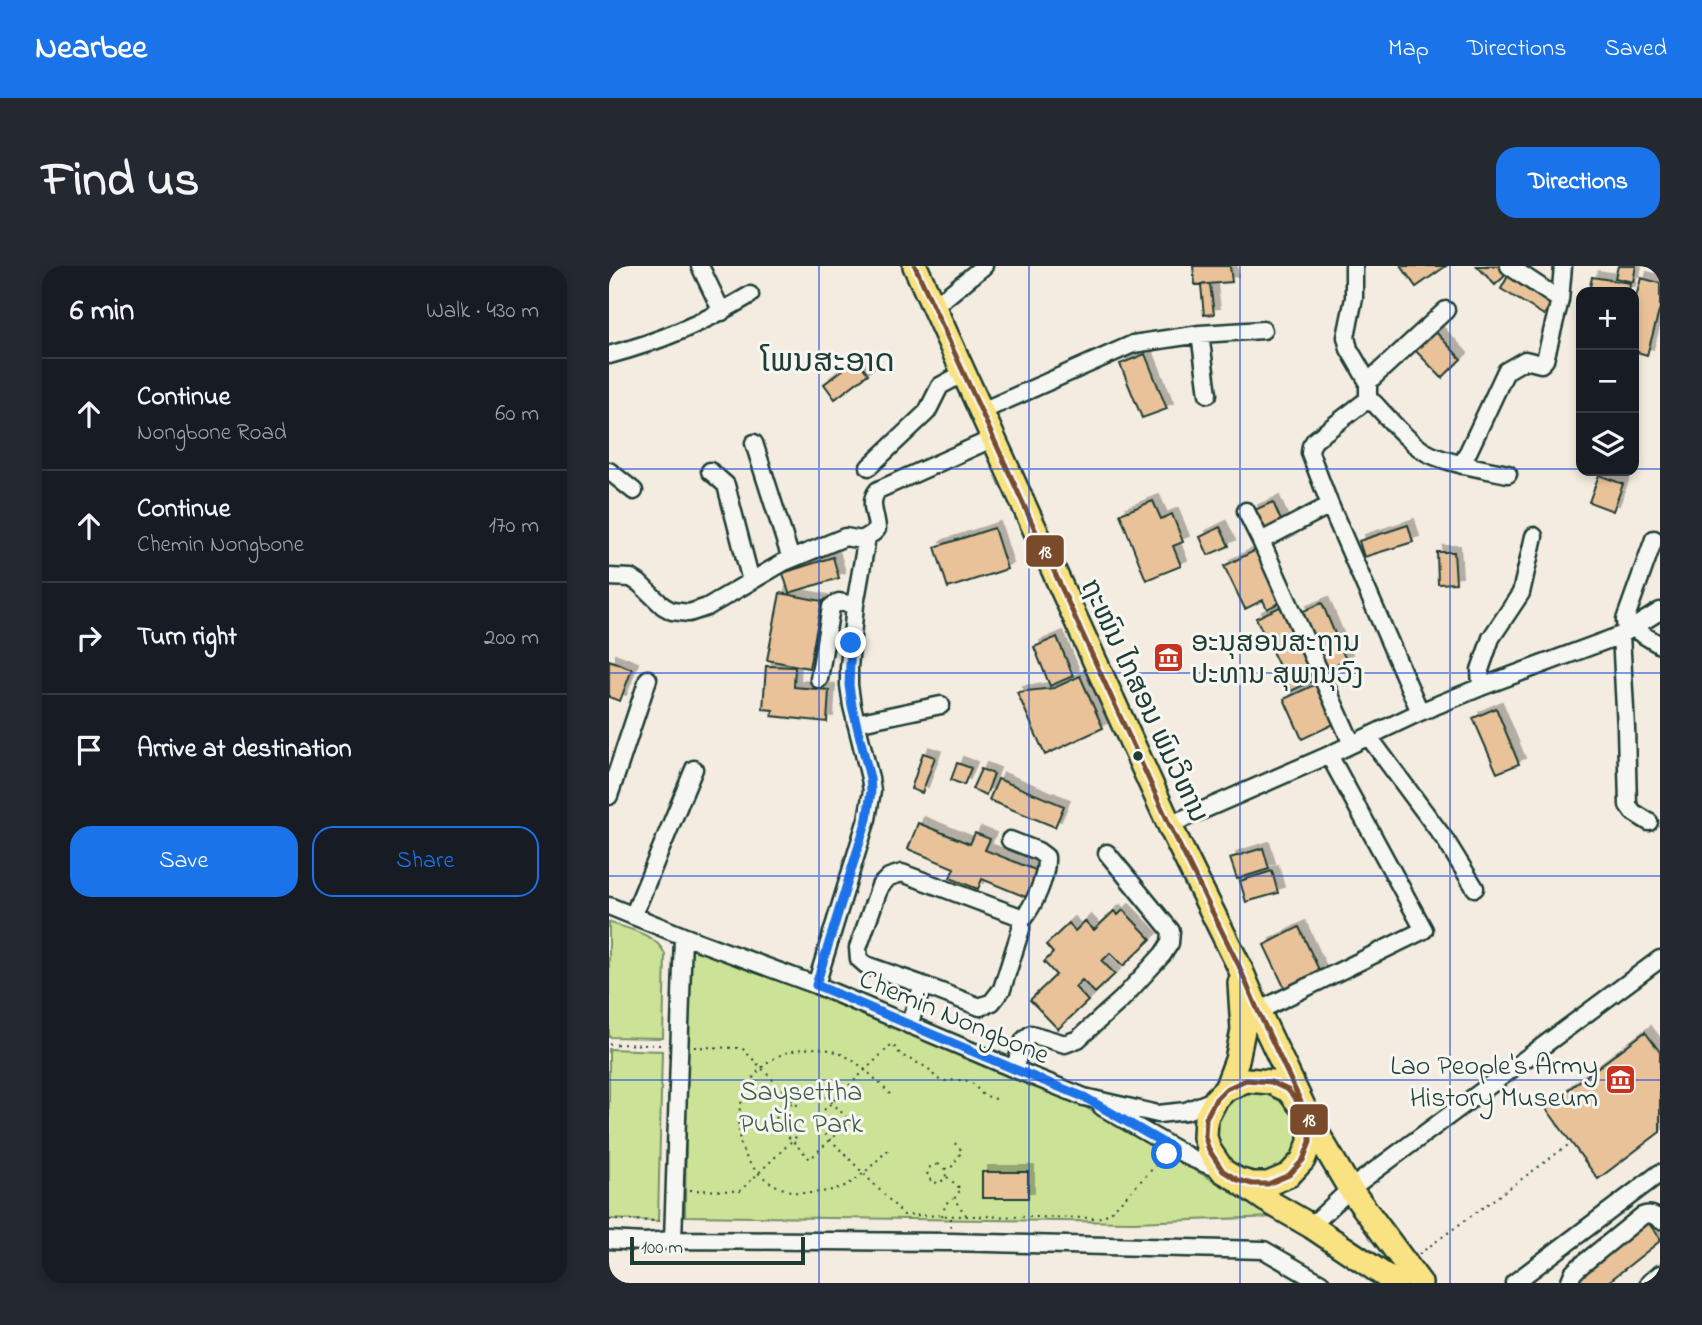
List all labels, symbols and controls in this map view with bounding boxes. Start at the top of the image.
text: Nearbee [35,25,147,73]
text: Map [1388,32,1429,67]
text: Directions [1467,32,1566,67]
text: Saved [1604,32,1667,67]
text: Find us [42,146,199,218]
button: Directions [1496,147,1660,218]
map controls [1576,287,1639,476]
button: + [1576,287,1639,350]
text: 6 min [70,290,134,334]
text: Walk · 430 m [426,295,539,328]
district label: ໂພນສະອາດ [759,340,895,387]
button: − [1576,350,1639,413]
text: Continue [137,379,230,417]
icon: ahead [70,395,108,433]
text: 60 m [495,398,539,431]
button: layers [1576,413,1639,476]
text: Nongbone Road [137,417,287,450]
text: Continue [137,491,230,529]
icon: ahead [70,507,108,545]
text: 170 m [489,510,539,543]
text: Chemin Nongbone [137,529,304,562]
line badge: 18 [1025,534,1065,568]
text: 18 [1038,540,1052,567]
street label: ຖະໜົນ ໄກສອນ ພົມວິຫານ [1068,573,1217,830]
icon: right [70,619,108,657]
text: Turn right [137,619,237,657]
text: 200 m [484,622,539,655]
place label: ອະນຸສອນສະຖານ ປະທານ ສຸພານຸວົງ [1191,624,1364,697]
route end [835,627,866,658]
museum icon: ອະນຸສອນສະຖານ ປະທານ ສຸພານຸວົງ [1151,640,1185,674]
icon: arrive [70,731,108,769]
text: Arrive at destination [137,731,352,769]
unlabelled marker [1131,749,1145,763]
button: Save [70,826,298,897]
button: Share [312,826,539,897]
street label: Chemin Nongbone [852,960,1056,1077]
place label: Lao People's Army History Museum [1390,1047,1598,1120]
museum icon: Lao People's Army History Museum [1604,1063,1638,1097]
park label: Saysettha Public Park [739,1073,864,1146]
line badge: 18 [1289,1103,1329,1136]
text: 18 [1302,1108,1316,1135]
route start [1151,1138,1182,1169]
scale bar [630,1234,805,1266]
text: 100 m [641,1235,683,1262]

